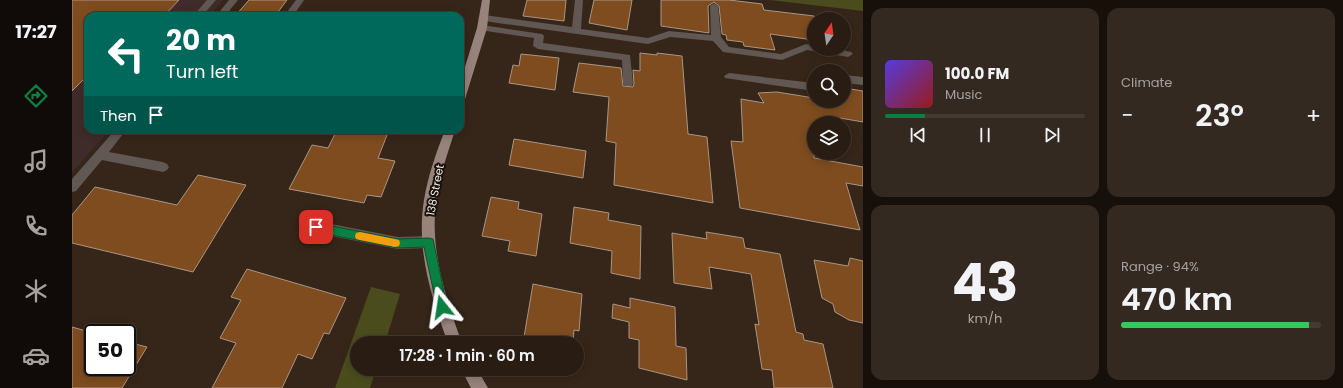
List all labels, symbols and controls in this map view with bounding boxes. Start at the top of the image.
north arrow [807,12,851,56]
map controls [807,12,851,160]
text: 17:27 [15,19,57,44]
text: 20 m [166,21,236,60]
icon: left [100,28,152,80]
text: Turn left [166,59,238,84]
text: 100.0 FM [945,63,1009,84]
button: search [807,64,851,108]
text: Climate [1121,73,1172,92]
icon: directions [22,82,50,110]
text: Music [945,85,982,104]
text: 23° [1195,94,1244,137]
text: − [1121,100,1133,131]
text: + [1306,100,1321,131]
icon: arrive [145,104,167,126]
text: Then [100,105,137,126]
button: layers [807,116,851,160]
icon: previous [907,124,929,146]
icon: pause [974,124,996,146]
icon: next [1041,124,1063,146]
icon: music [22,147,50,175]
street label: 138 Street [422,163,448,217]
pin [299,210,333,244]
icon: phone [22,212,50,240]
icon: arrive [305,216,327,238]
text: 43 [952,246,1018,319]
text: Range · 94% [1121,257,1199,276]
icon: climate [22,277,50,305]
text: 470 km [1121,278,1233,321]
position arrow [421,286,463,328]
text: km/h [968,309,1002,328]
speed limit sign: 50 [84,324,136,376]
icon: car [22,342,50,370]
text: 17:28 · 1 min · 60 m [399,345,535,366]

